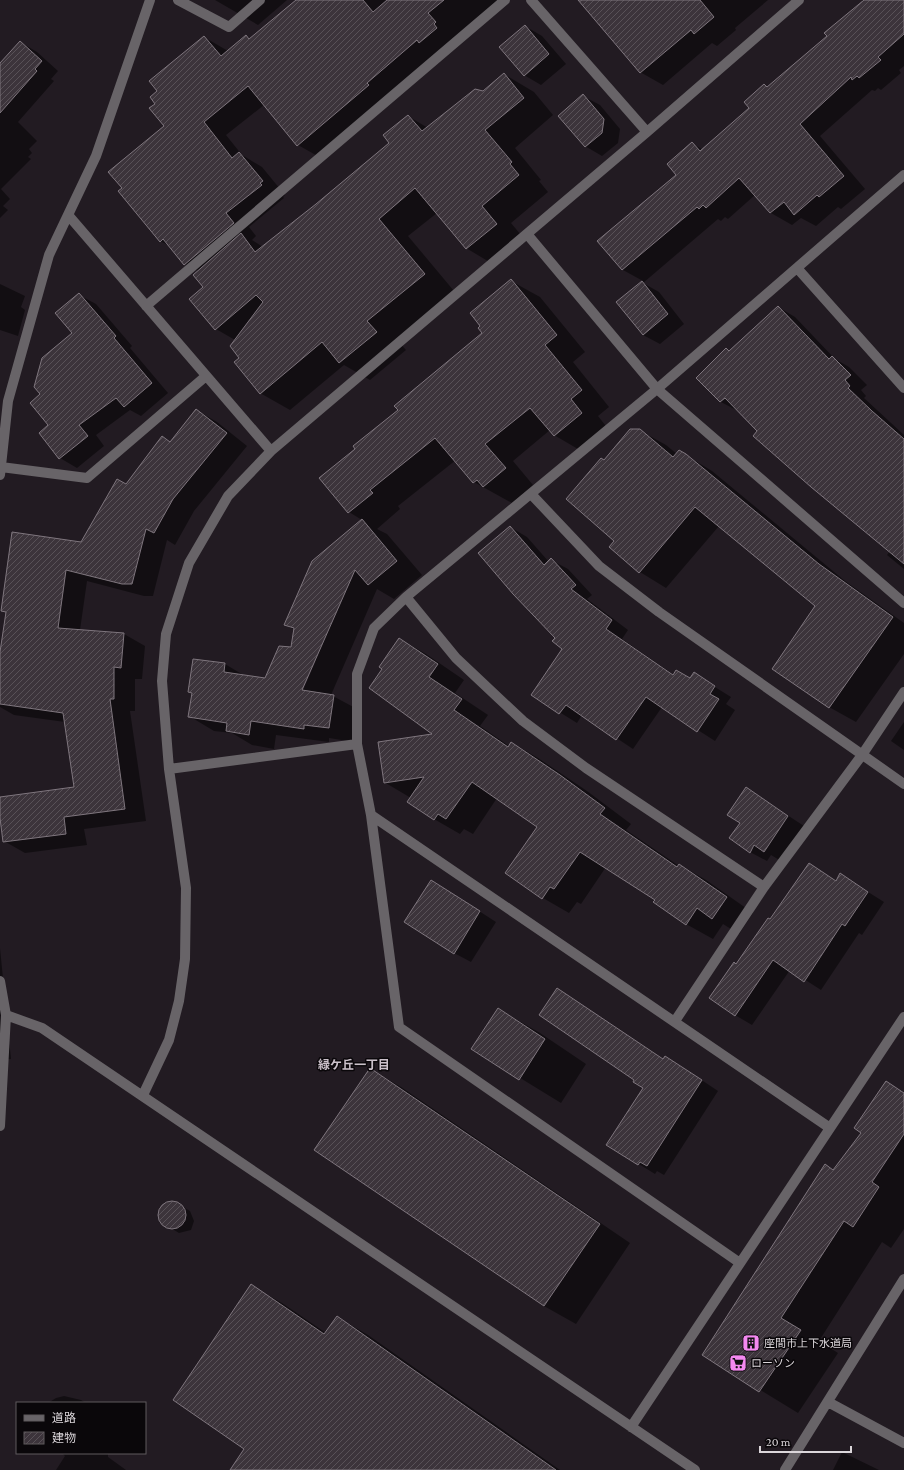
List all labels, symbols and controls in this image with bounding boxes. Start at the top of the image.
district label: 緑ケ丘一丁目 [318,1058,390,1072]
building icon: 座間市上下水道局 [741,1333,761,1353]
place label: 座間市上下水道局 [764,1337,852,1349]
supermarket icon: ローソン [728,1353,748,1373]
place label: ローソン [751,1357,795,1369]
legend [16,1402,146,1454]
text: 道路 [52,1411,76,1425]
scale bar [760,1428,851,1454]
text: 建物 [52,1431,76,1445]
text: 20 m [766,1435,791,1449]

